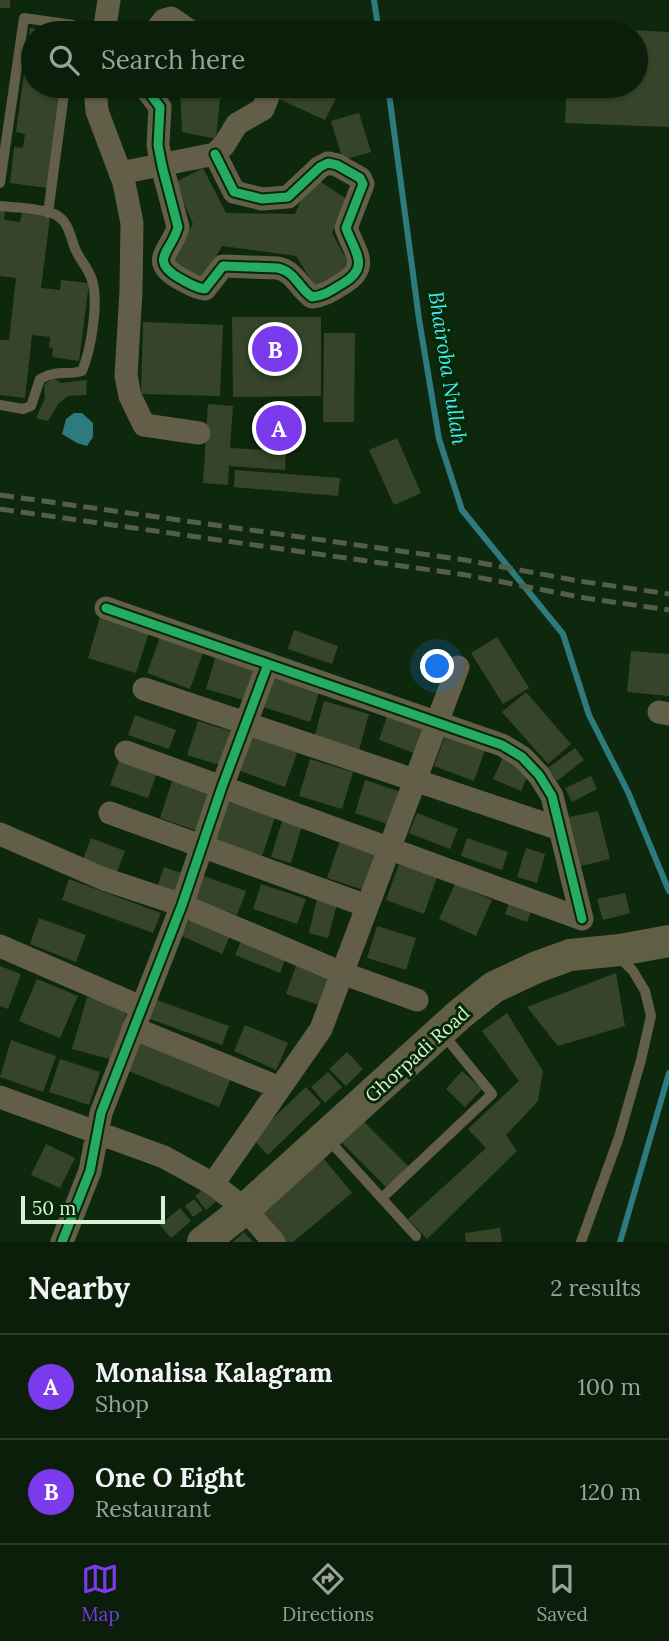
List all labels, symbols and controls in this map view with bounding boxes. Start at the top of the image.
search box [21,21,648,98]
icon: search [45,41,83,79]
text: Search here [101,43,245,76]
water label: Bhairoba Nullah [423,289,473,447]
pin: B [252,323,298,375]
pin: A [256,402,302,454]
your location [420,649,454,683]
street label: Ghorpadi Road [360,1001,474,1107]
scale bar [21,1193,164,1225]
text: 50 m [32,1196,76,1220]
text: Nearby [28,1269,130,1307]
text: 2 results [550,1273,641,1302]
text: Monalisa Kalagram [95,1356,332,1389]
text: A [43,1372,59,1401]
text: 100 m [577,1372,641,1401]
text: Shop [95,1389,149,1418]
text: One O Eight [95,1461,245,1494]
text: B [43,1477,59,1506]
text: 120 m [579,1477,641,1506]
text: Restaurant [95,1494,211,1523]
tab: Map [81,1560,120,1626]
tab: Directions [282,1560,374,1626]
tab: Saved [536,1560,588,1626]

